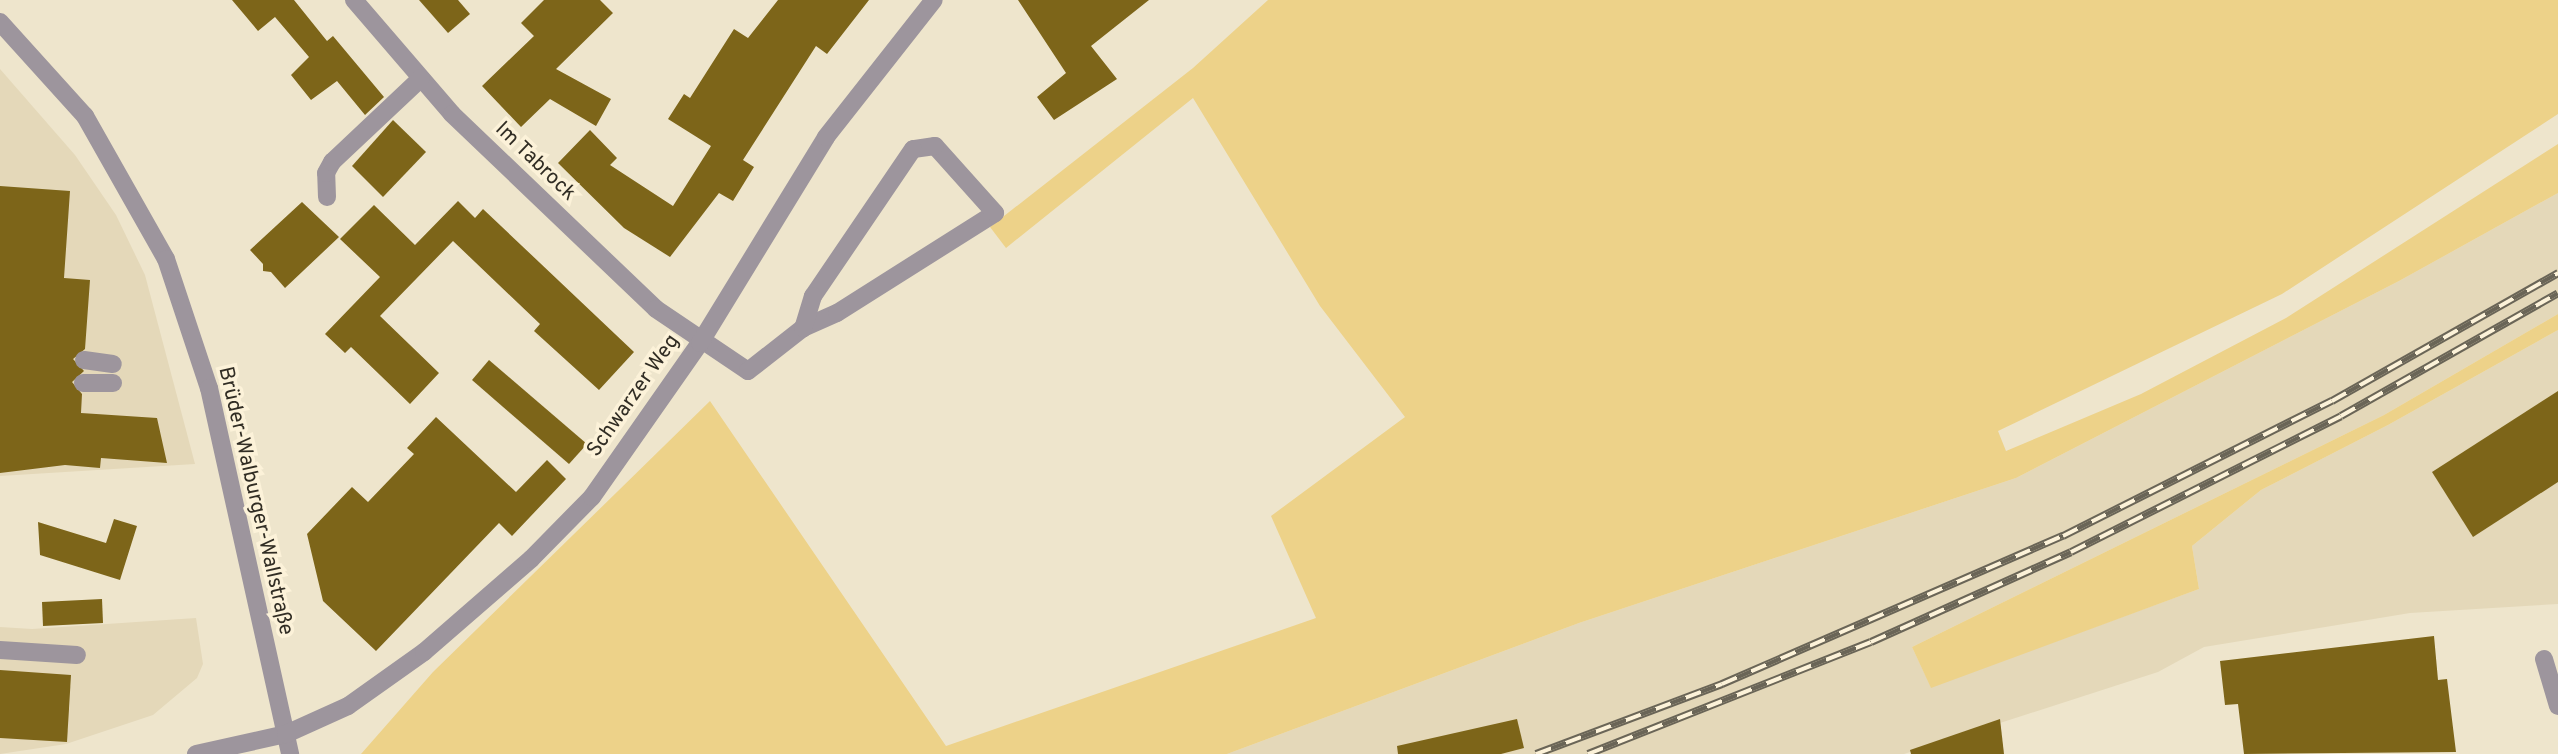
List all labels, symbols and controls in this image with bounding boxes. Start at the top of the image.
street label: Im Tabrock [489,117,581,207]
street label: Schwarzer Weg [582,330,686,462]
street label: Brüder-Walburger-Wallstraße [212,364,298,638]

